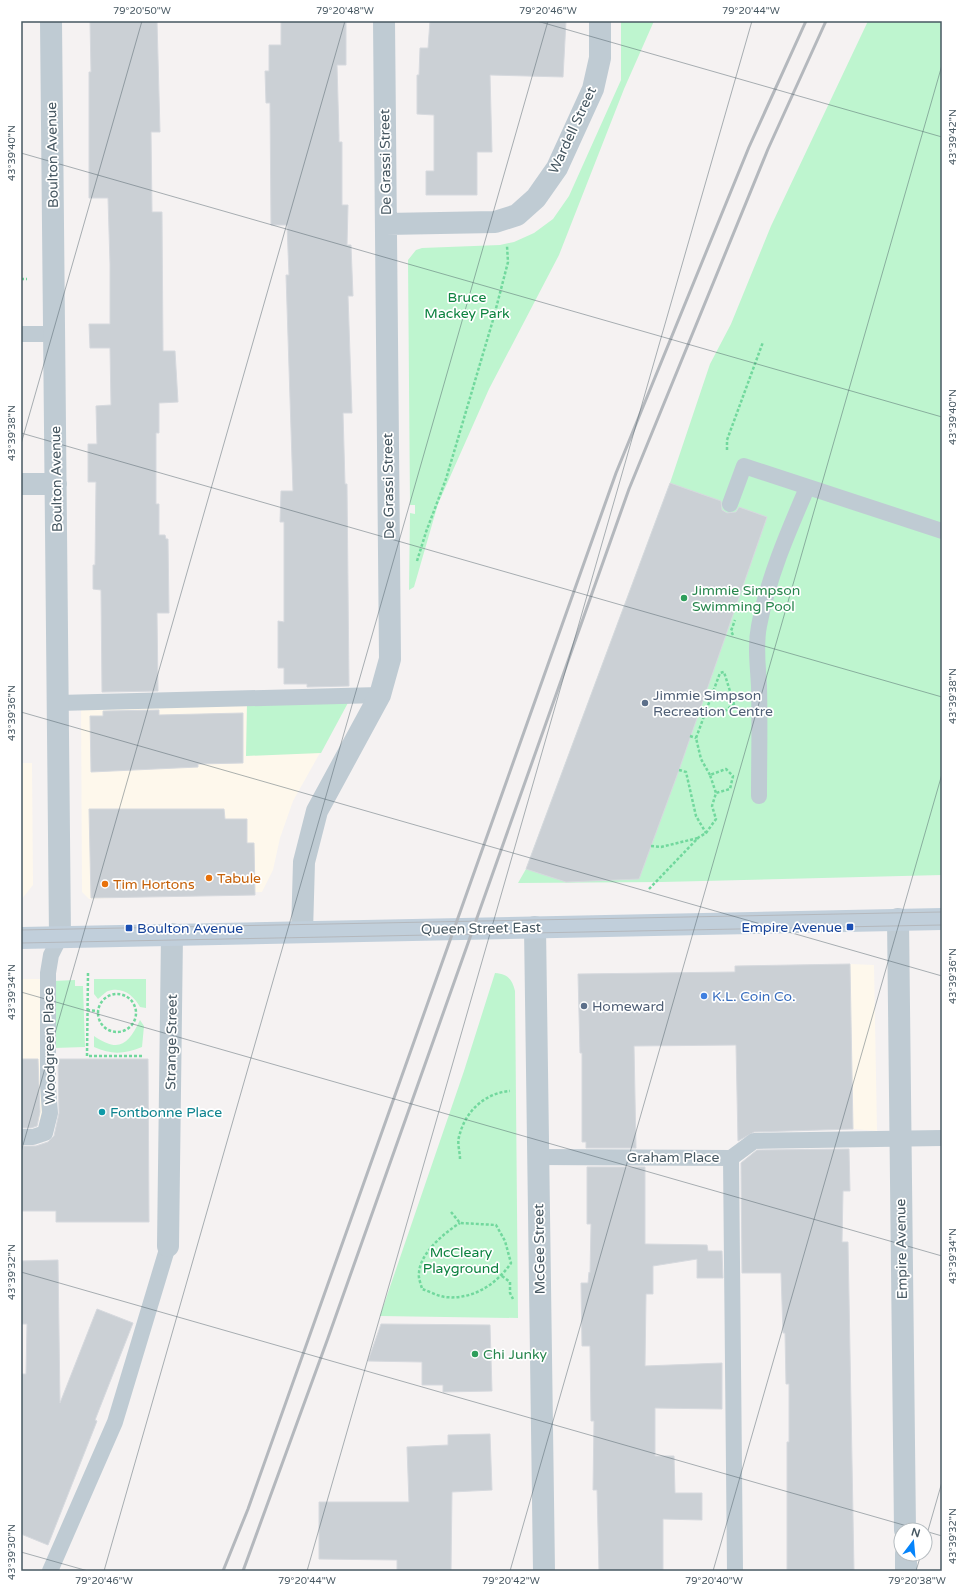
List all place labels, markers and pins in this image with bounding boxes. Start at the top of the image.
place label: Jimmie Simpson Swimming Pool [692,582,800,615]
marker: Jimmie Simpson Swimming Pool [679,593,689,603]
place label: Jimmie Simpson Recreation Centre [653,687,773,720]
marker: Jimmie Simpson Recreation Centre [640,698,650,708]
place label: Tabule [217,870,261,887]
marker: Tabule [204,873,214,883]
place label: Tim Hortons [113,876,195,893]
marker: Tim Hortons [100,879,110,889]
place label: Empire Avenue [741,919,842,936]
place label: Boulton Avenue [137,920,243,937]
marker: Empire Avenue [845,922,855,932]
marker: Boulton Avenue [124,923,134,933]
place label: K.L. Coin Co. [712,988,796,1005]
marker: K.L. Coin Co. [699,991,709,1001]
place label: Homeward [592,998,664,1015]
marker: Homeward [579,1001,589,1011]
place label: Fontbonne Place [110,1104,222,1121]
marker: Fontbonne Place [97,1107,107,1117]
place label: Chi Junky [483,1346,548,1363]
marker: Chi Junky [470,1349,480,1359]

